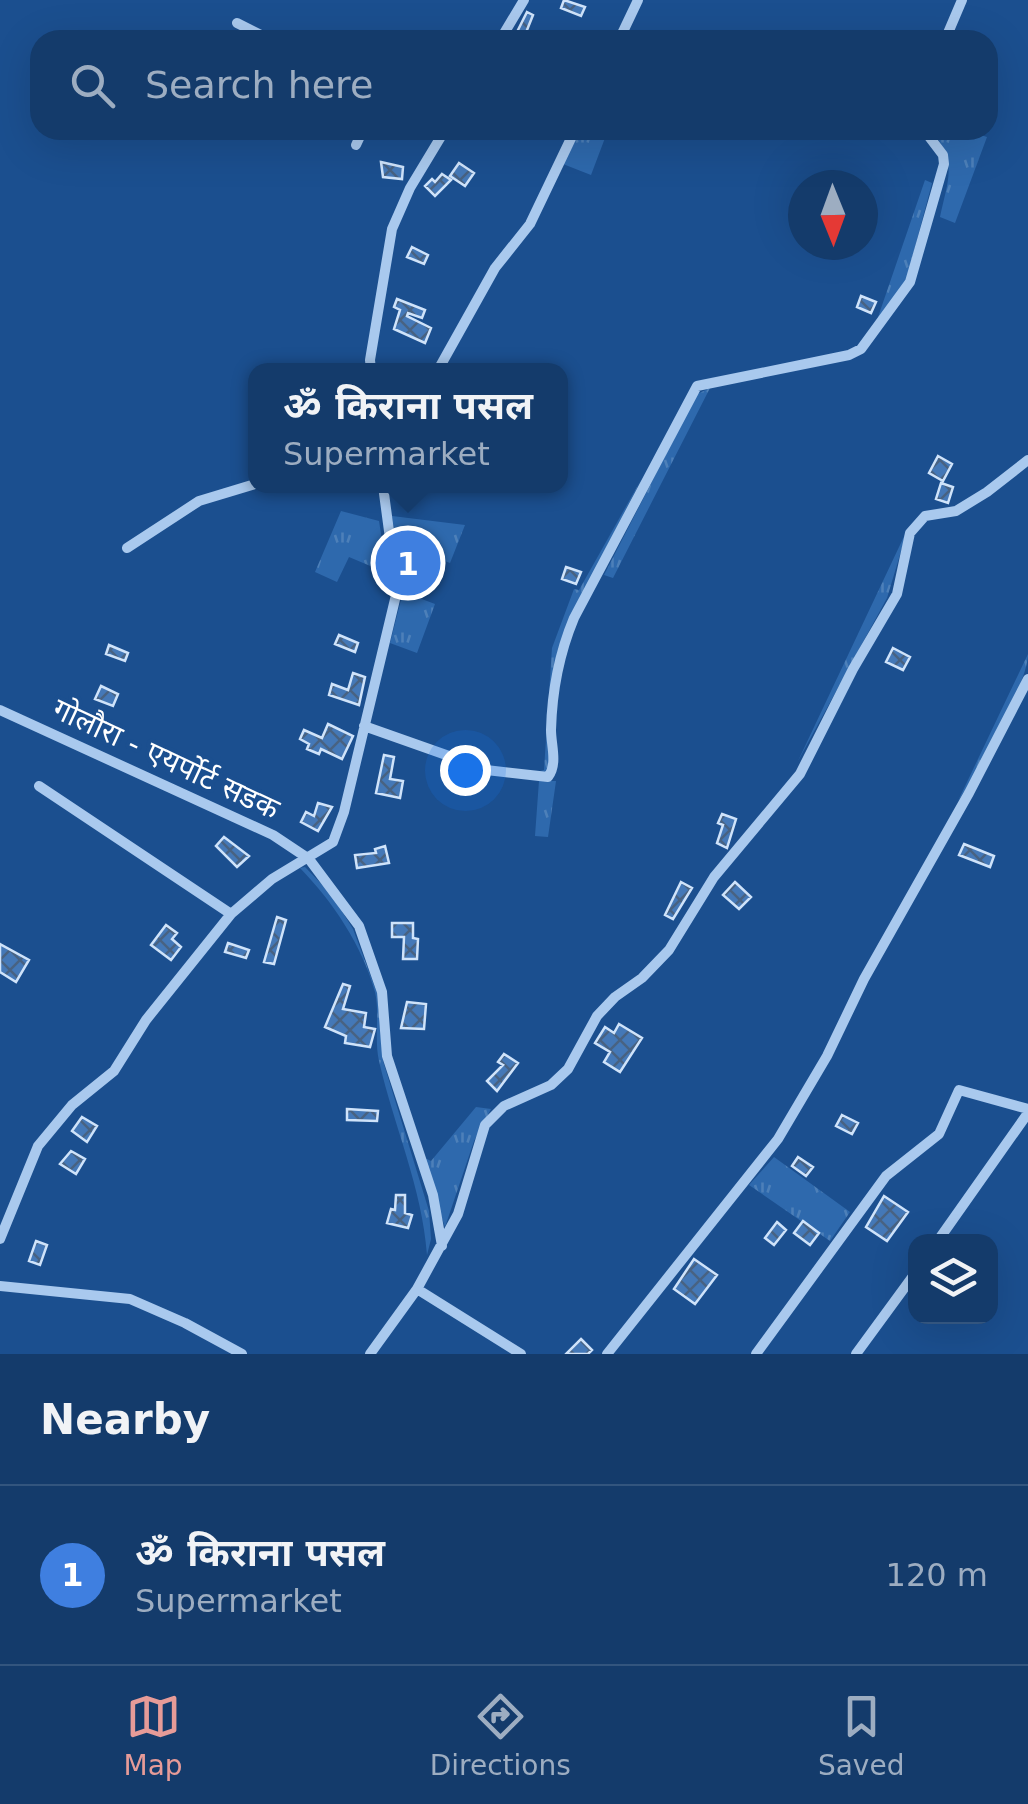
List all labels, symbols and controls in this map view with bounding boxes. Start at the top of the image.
search box [30,30,998,140]
icon: search [65,58,120,113]
text: Search here [145,63,373,107]
north arrow [788,170,878,260]
popup [248,363,568,493]
text: ॐ किराना पसल [283,384,533,428]
text: Supermarket [283,435,490,473]
pin: 1 [376,526,440,600]
street label: गोलौरा - एयर्पोर्ट सडक [48,691,286,827]
your location [440,745,491,796]
map controls [908,1234,998,1324]
button: layers [908,1234,998,1324]
text: Nearby [40,1395,210,1444]
text: ॐ किराना पसल [135,1531,385,1575]
text: 1 [61,1556,84,1594]
text: 120 m [886,1556,988,1594]
text: Supermarket [135,1582,342,1620]
tab: Map [124,1689,183,1782]
tab: Directions [430,1689,571,1782]
tab: Saved [818,1689,904,1782]

